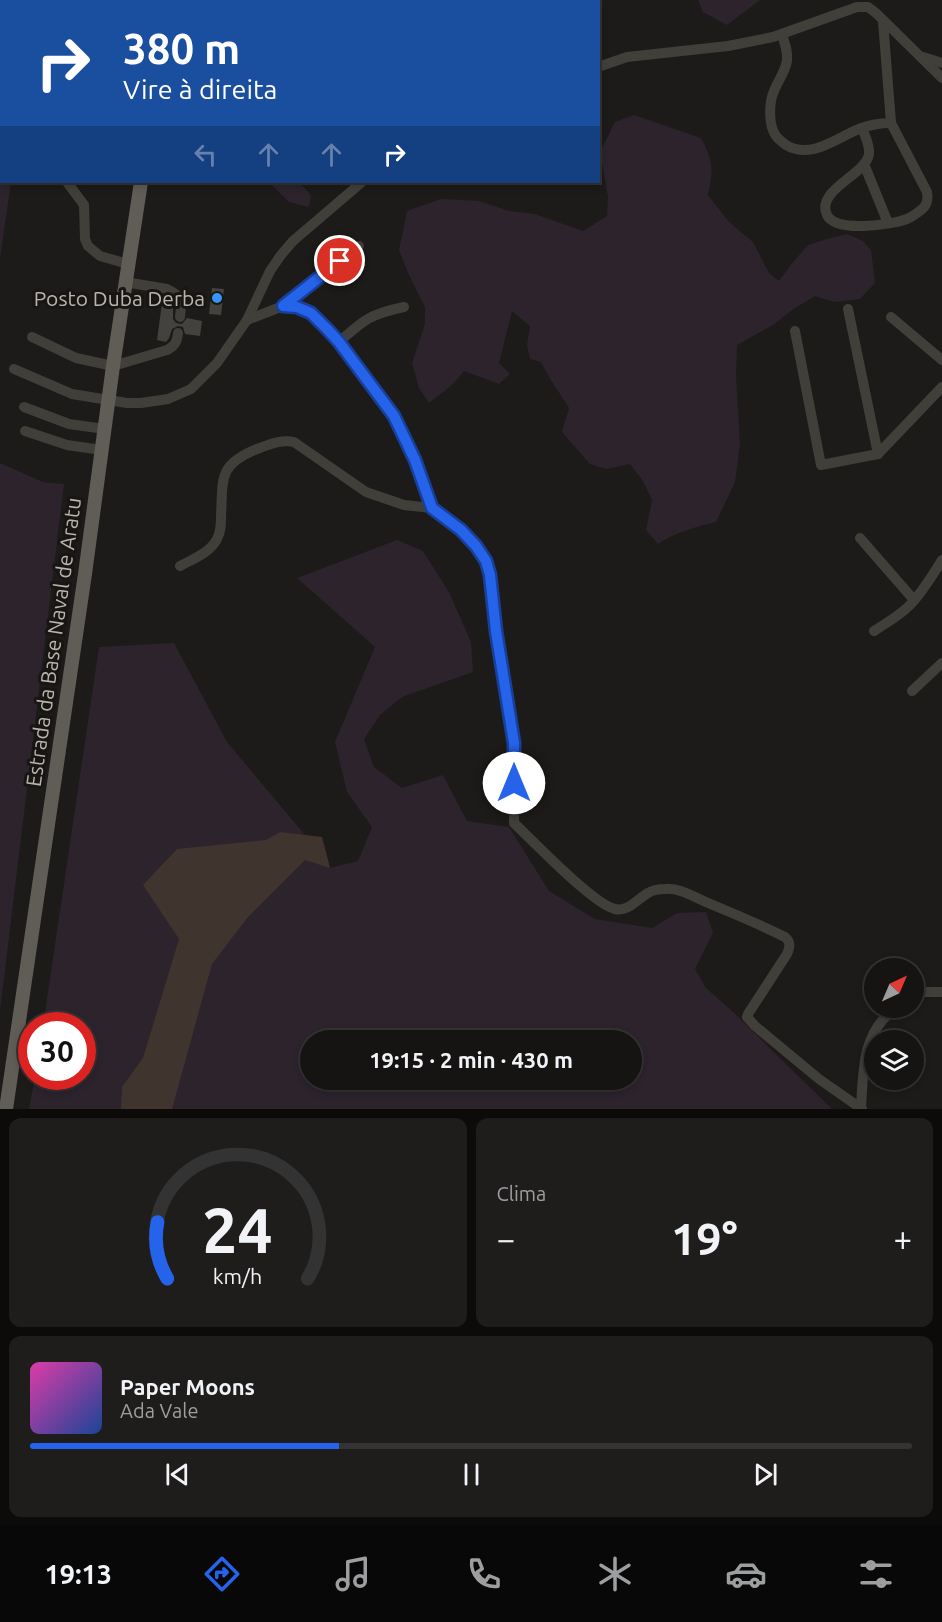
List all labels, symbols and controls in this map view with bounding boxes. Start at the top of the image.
icon: right [24,24,102,102]
text: 380 m [123,25,240,72]
text: Vire à direita [123,74,277,104]
icon: left [189,138,222,171]
icon: ahead [252,138,285,171]
icon: ahead [315,138,348,171]
icon: right [378,138,411,171]
pin [314,235,365,286]
icon: arrive [323,244,356,277]
place label: Posto Duba Derba [34,286,205,310]
marker: Posto Duba Derba [210,291,224,305]
street label: Estrada da Base Naval de Aratu [21,496,85,788]
position arrow [482,751,546,815]
north arrow [864,958,924,1018]
map controls [864,958,924,1090]
speed limit sign: 30 [18,1012,96,1090]
button: layers [864,1030,924,1090]
text: 19:15 · 2 min · 430 m [369,1047,573,1072]
text: Clima [497,1182,546,1205]
text: 24 [203,1195,273,1265]
text: 19° [671,1213,738,1264]
text: − [497,1220,515,1257]
text: + [893,1220,912,1257]
text: km/h [213,1265,262,1289]
text: Paper Moons [120,1374,255,1399]
text: Ada Vale [120,1399,198,1422]
icon: previous [161,1458,194,1491]
icon: pause [455,1458,488,1491]
icon: next [749,1458,782,1491]
icon: directions [201,1553,243,1595]
icon: music [332,1553,374,1595]
icon: phone [463,1553,505,1595]
icon: climate [594,1553,636,1595]
icon: car [725,1553,767,1595]
icon: filters [855,1553,897,1595]
text: 19:13 [44,1559,112,1589]

